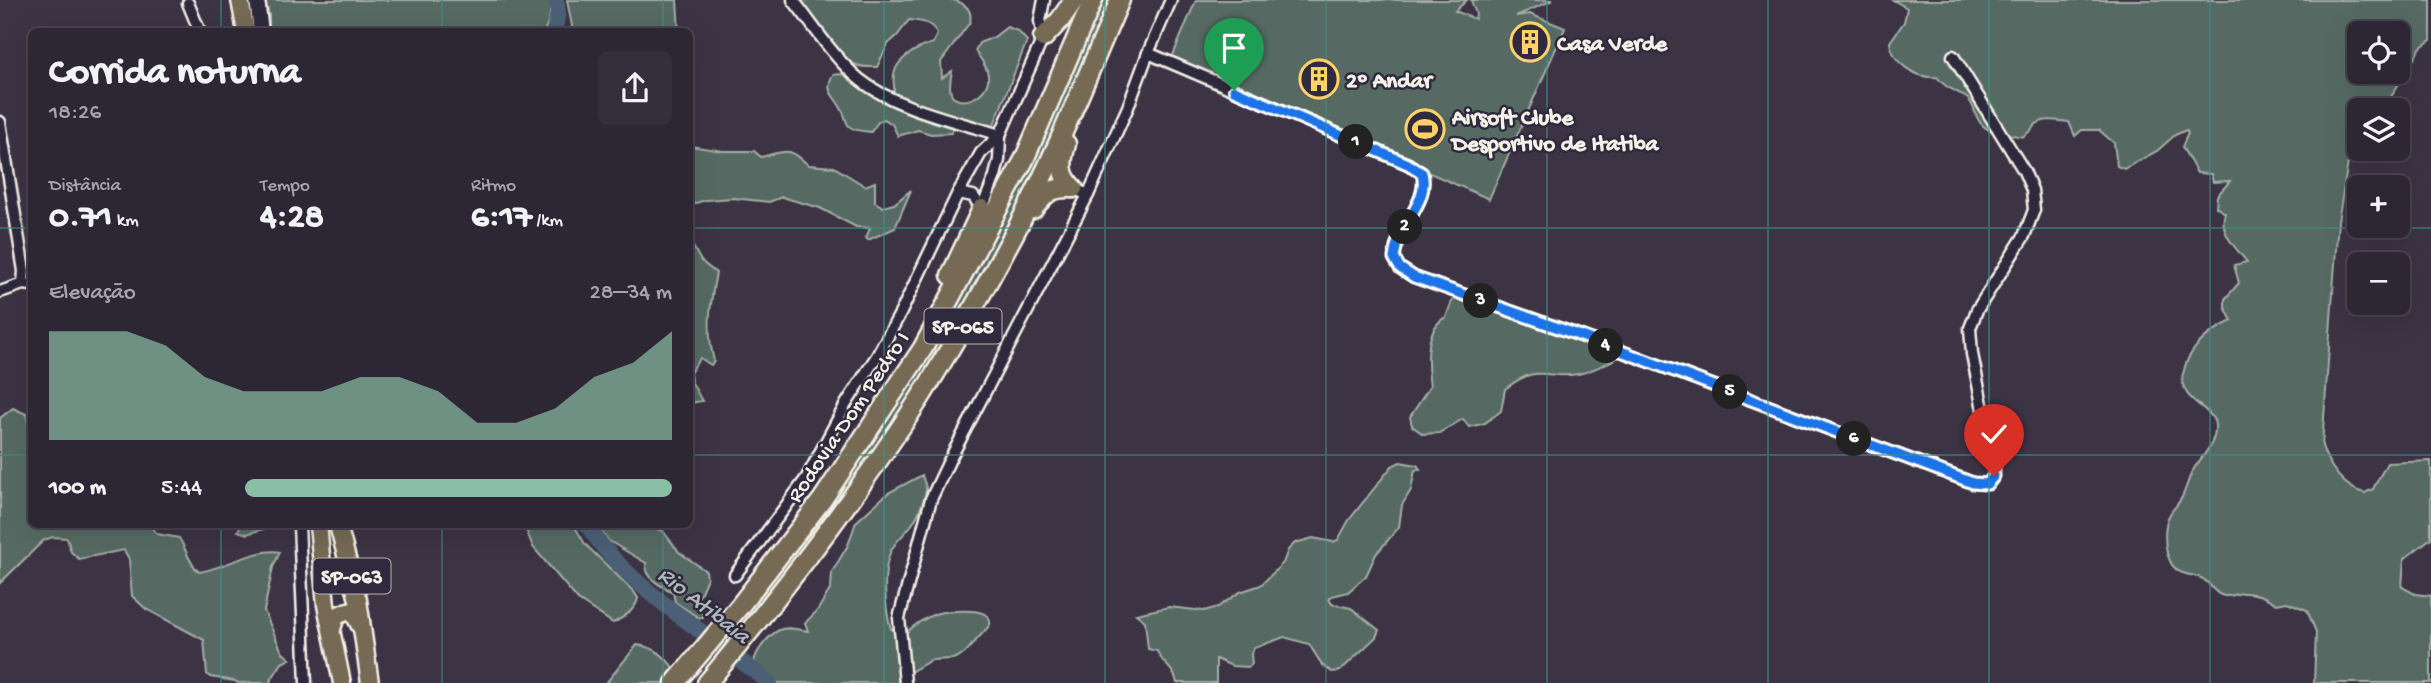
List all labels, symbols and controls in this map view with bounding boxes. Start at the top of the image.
pin [1204,18,1264,90]
building icon: Casa Verde [1509,21,1551,63]
map controls [2347,21,2410,315]
button: locate [2347,21,2410,84]
icon: arrive [1215,29,1253,67]
place label: Casa Verde [1557,32,1668,59]
button: share [598,51,672,125]
text: Corrida noturna [49,52,301,96]
building icon: 2º Andar [1298,58,1340,100]
place label: 2º Andar [1346,69,1434,96]
button: layers [2347,98,2410,161]
text: 18:26 [49,100,101,127]
place label: Airsoft Clube Desportivo de Itatiba [1450,106,1660,159]
sports icon: Airsoft Clube Desportivo de Itatiba [1404,108,1446,150]
pin: 1 [1338,124,1374,160]
text: 1 [1352,130,1359,153]
text: Distância [49,175,121,198]
text: Tempo [260,175,310,198]
text: Ritmo [471,175,516,198]
button: + [2347,175,2410,238]
text: 0.71 [49,198,112,239]
text: 4:28 [260,198,324,239]
text: 6:17 [471,198,532,239]
text: km [112,210,139,233]
text: /km [532,210,563,233]
pin: 2 [1388,210,1422,244]
text: 2 [1400,215,1409,238]
button: − [2347,252,2410,315]
text: Elevação [49,280,136,307]
text: 28–34 m [589,280,672,307]
pin: 3 [1464,284,1498,318]
text: 3 [1476,289,1485,312]
road number: SP-065 [925,308,1002,344]
street label: Rodovia Dom Pedro I [783,327,917,509]
pin: 4 [1588,328,1624,364]
text: 4 [1601,334,1610,357]
pin: 5 [1712,374,1748,410]
text: 5 [1725,380,1735,403]
pin [1964,404,2024,476]
icon: check [1975,415,2013,453]
pin: 6 [1836,422,1871,457]
text: 6 [1849,427,1858,450]
text: 100 m [49,475,106,502]
text: 5:44 [161,475,202,502]
road number: SP-063 [314,558,390,594]
water label: Rio Atibaia [651,562,756,653]

